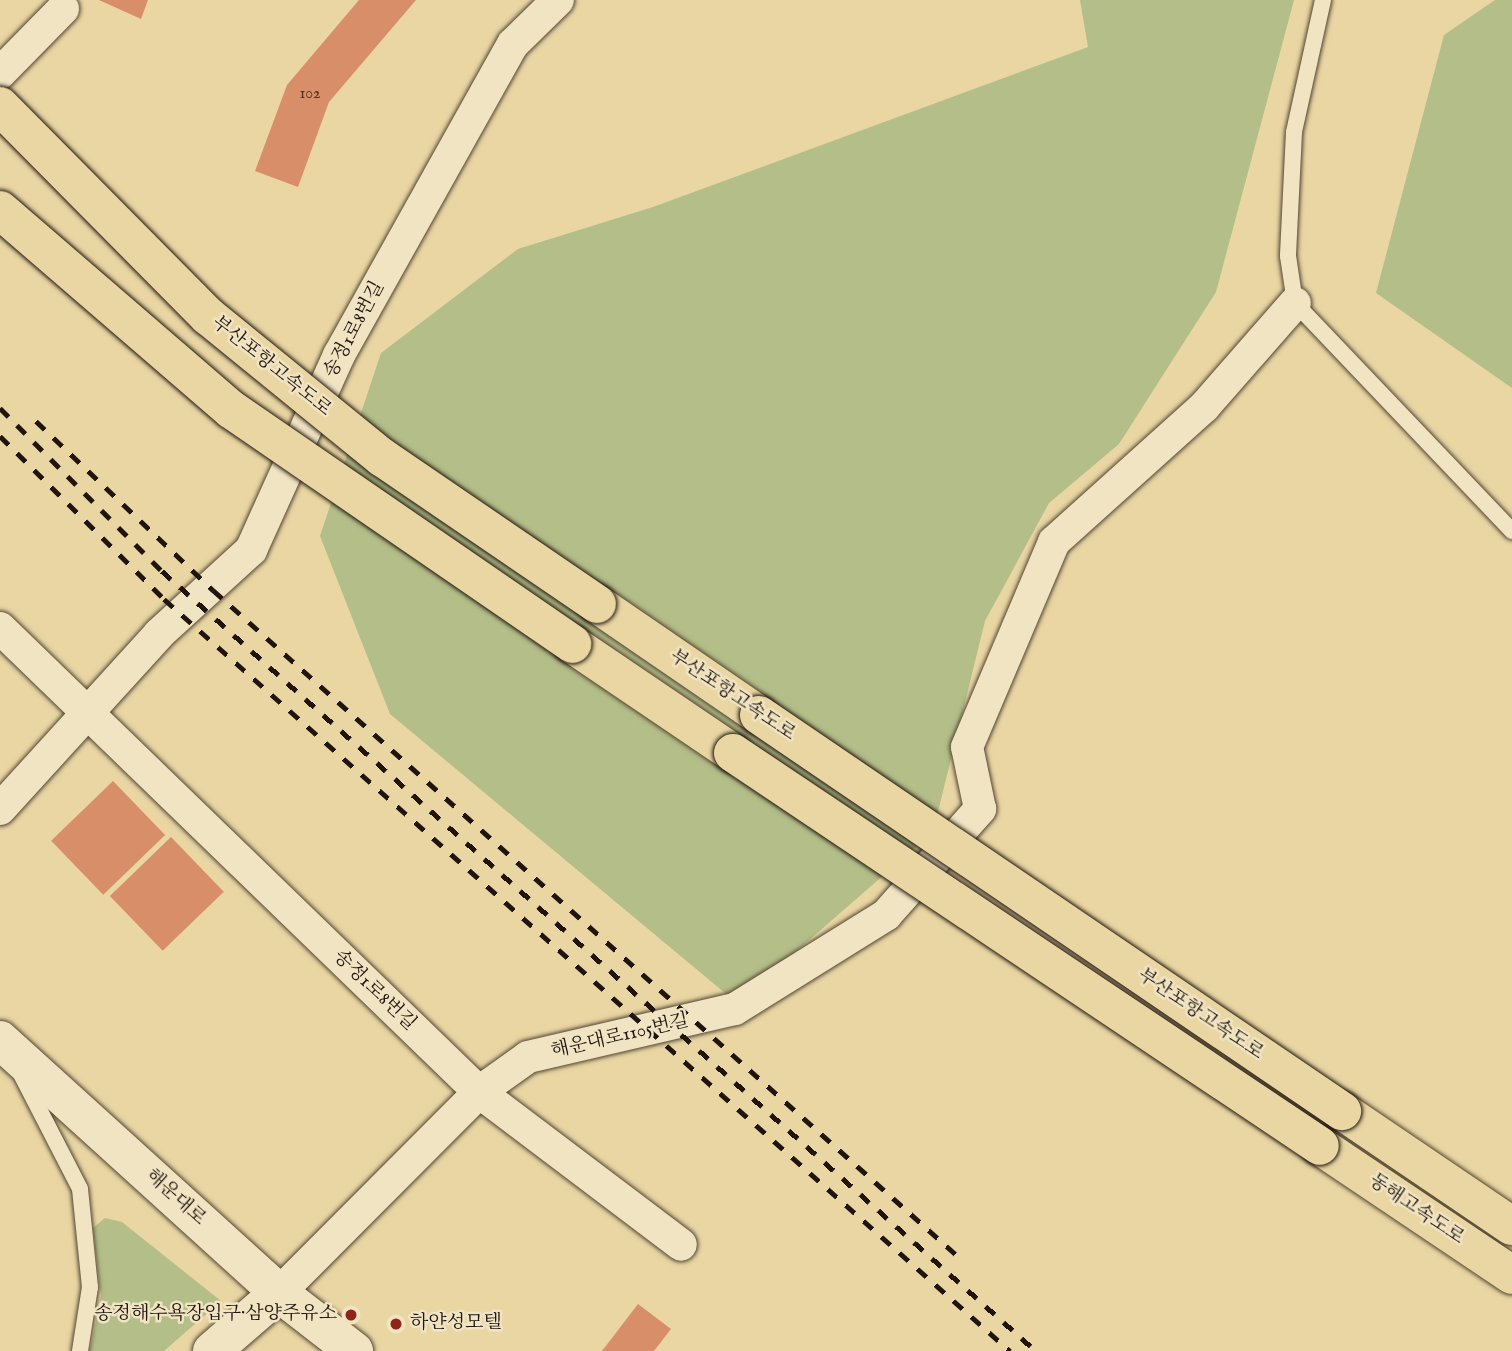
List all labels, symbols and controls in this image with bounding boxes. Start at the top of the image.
house number: 102 [299,84,321,104]
street label: 송정1로8번길 [320,278,390,382]
street label: 부산포항고속도로 [207,312,335,422]
street label: 부산포항고속도로 [665,645,799,747]
street label: 송정1로8번길 [328,946,420,1036]
street label: 부산포항고속도로 [1133,964,1267,1066]
street label: 해운대로1105번길 [549,1010,691,1064]
street label: 해운대로 [140,1165,210,1231]
street label: 동해고속도로 [1364,1170,1468,1250]
place label: 송정해수욕장입구·삼양주유소 [94,1304,337,1326]
marker: 송정해수욕장입구·삼양주유소 [343,1307,359,1323]
place label: 하얀성모텔 [410,1313,502,1335]
marker: 하얀성모텔 [388,1316,404,1332]

